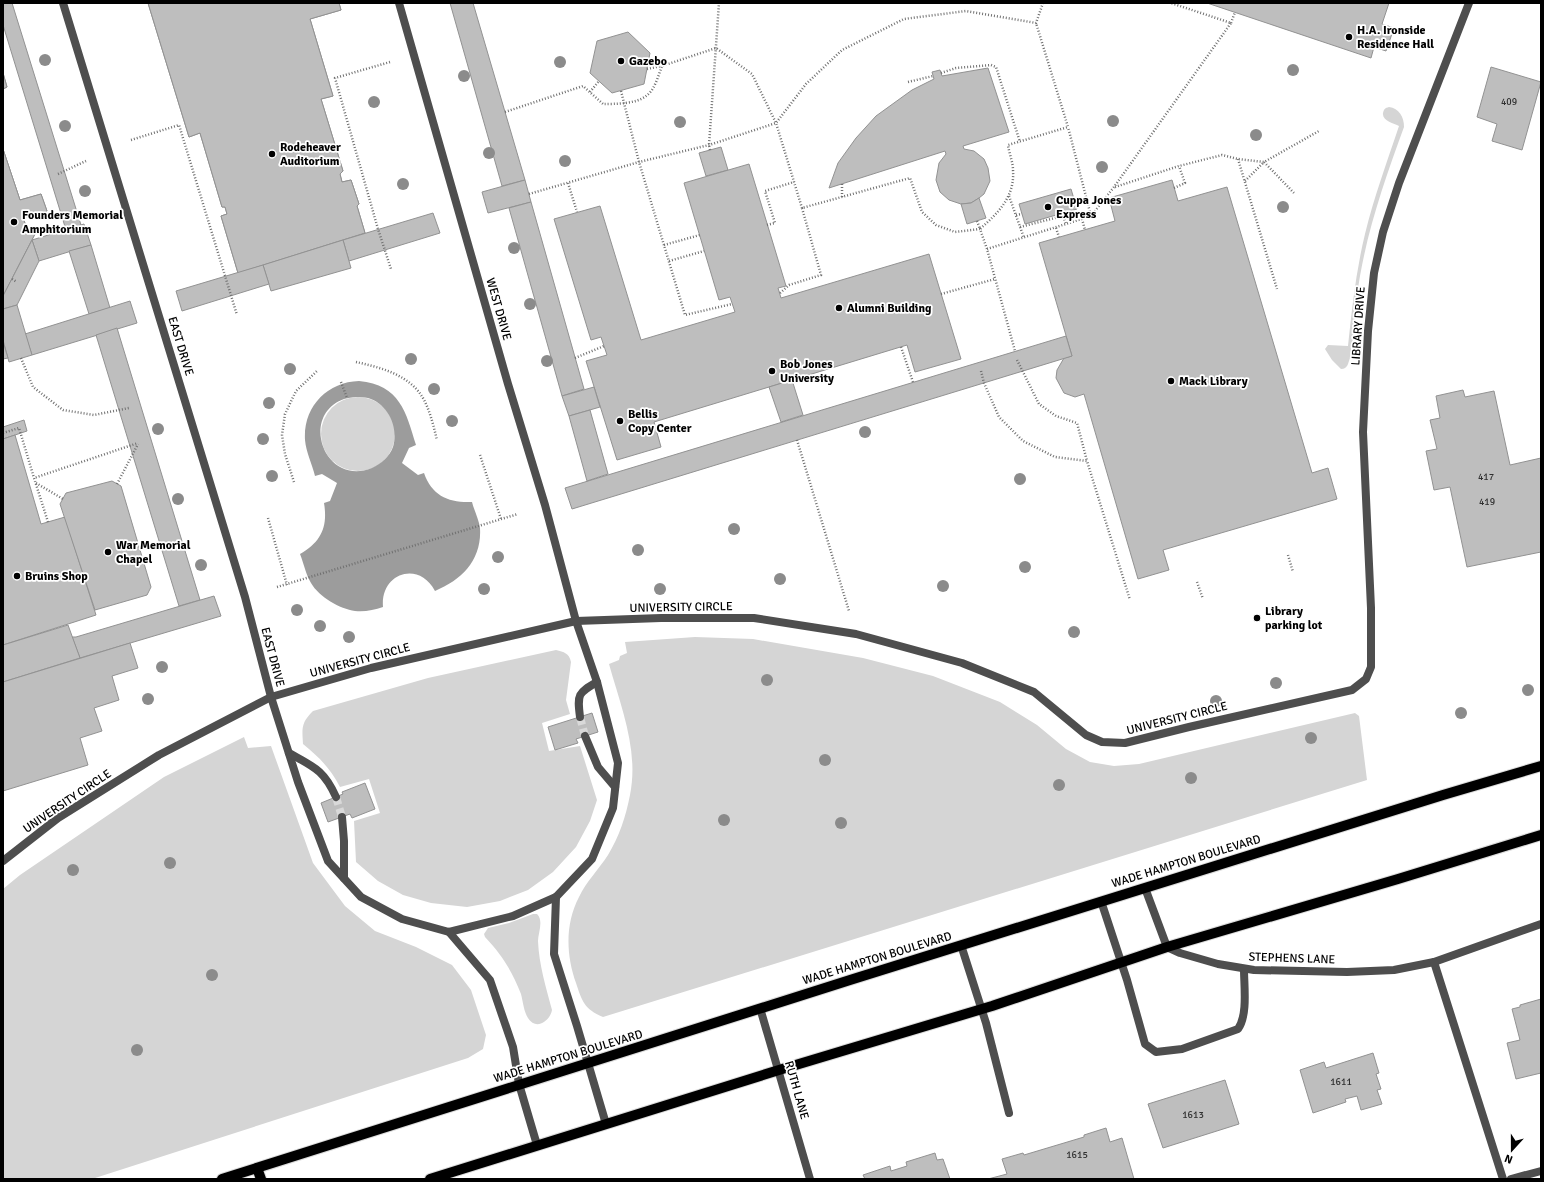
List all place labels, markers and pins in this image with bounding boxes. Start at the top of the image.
place label: H.A. Ironside Residence Hall [1357,23,1434,52]
marker: H.A. Ironside Residence Hall [1344,32,1354,42]
place label: Gazebo [629,54,667,69]
marker: Gazebo [616,56,626,66]
place label: Rodeheaver Auditorium [280,140,341,169]
marker: Rodeheaver Auditorium [267,149,277,159]
place label: Cuppa Jones Express [1056,193,1122,222]
marker: Cuppa Jones Express [1043,202,1053,212]
place label: Founders Memorial Amphitorium [22,208,123,237]
marker: Founders Memorial Amphitorium [9,217,19,227]
place label: Alumni Building [847,301,932,316]
marker: Alumni Building [834,303,844,313]
place label: Bob Jones University [780,357,834,386]
marker: Bob Jones University [767,366,777,376]
place label: Mack Library [1179,374,1248,389]
marker: Mack Library [1166,376,1176,386]
place label: Bellis Copy Center [628,407,692,436]
marker: Bellis Copy Center [615,416,625,426]
place label: War Memorial Chapel [116,538,191,567]
marker: War Memorial Chapel [103,547,113,557]
place label: Bruins Shop [25,569,88,584]
marker: Bruins Shop [12,571,22,581]
place label: Library parking lot [1265,604,1323,633]
marker: Library parking lot [1252,613,1262,623]

